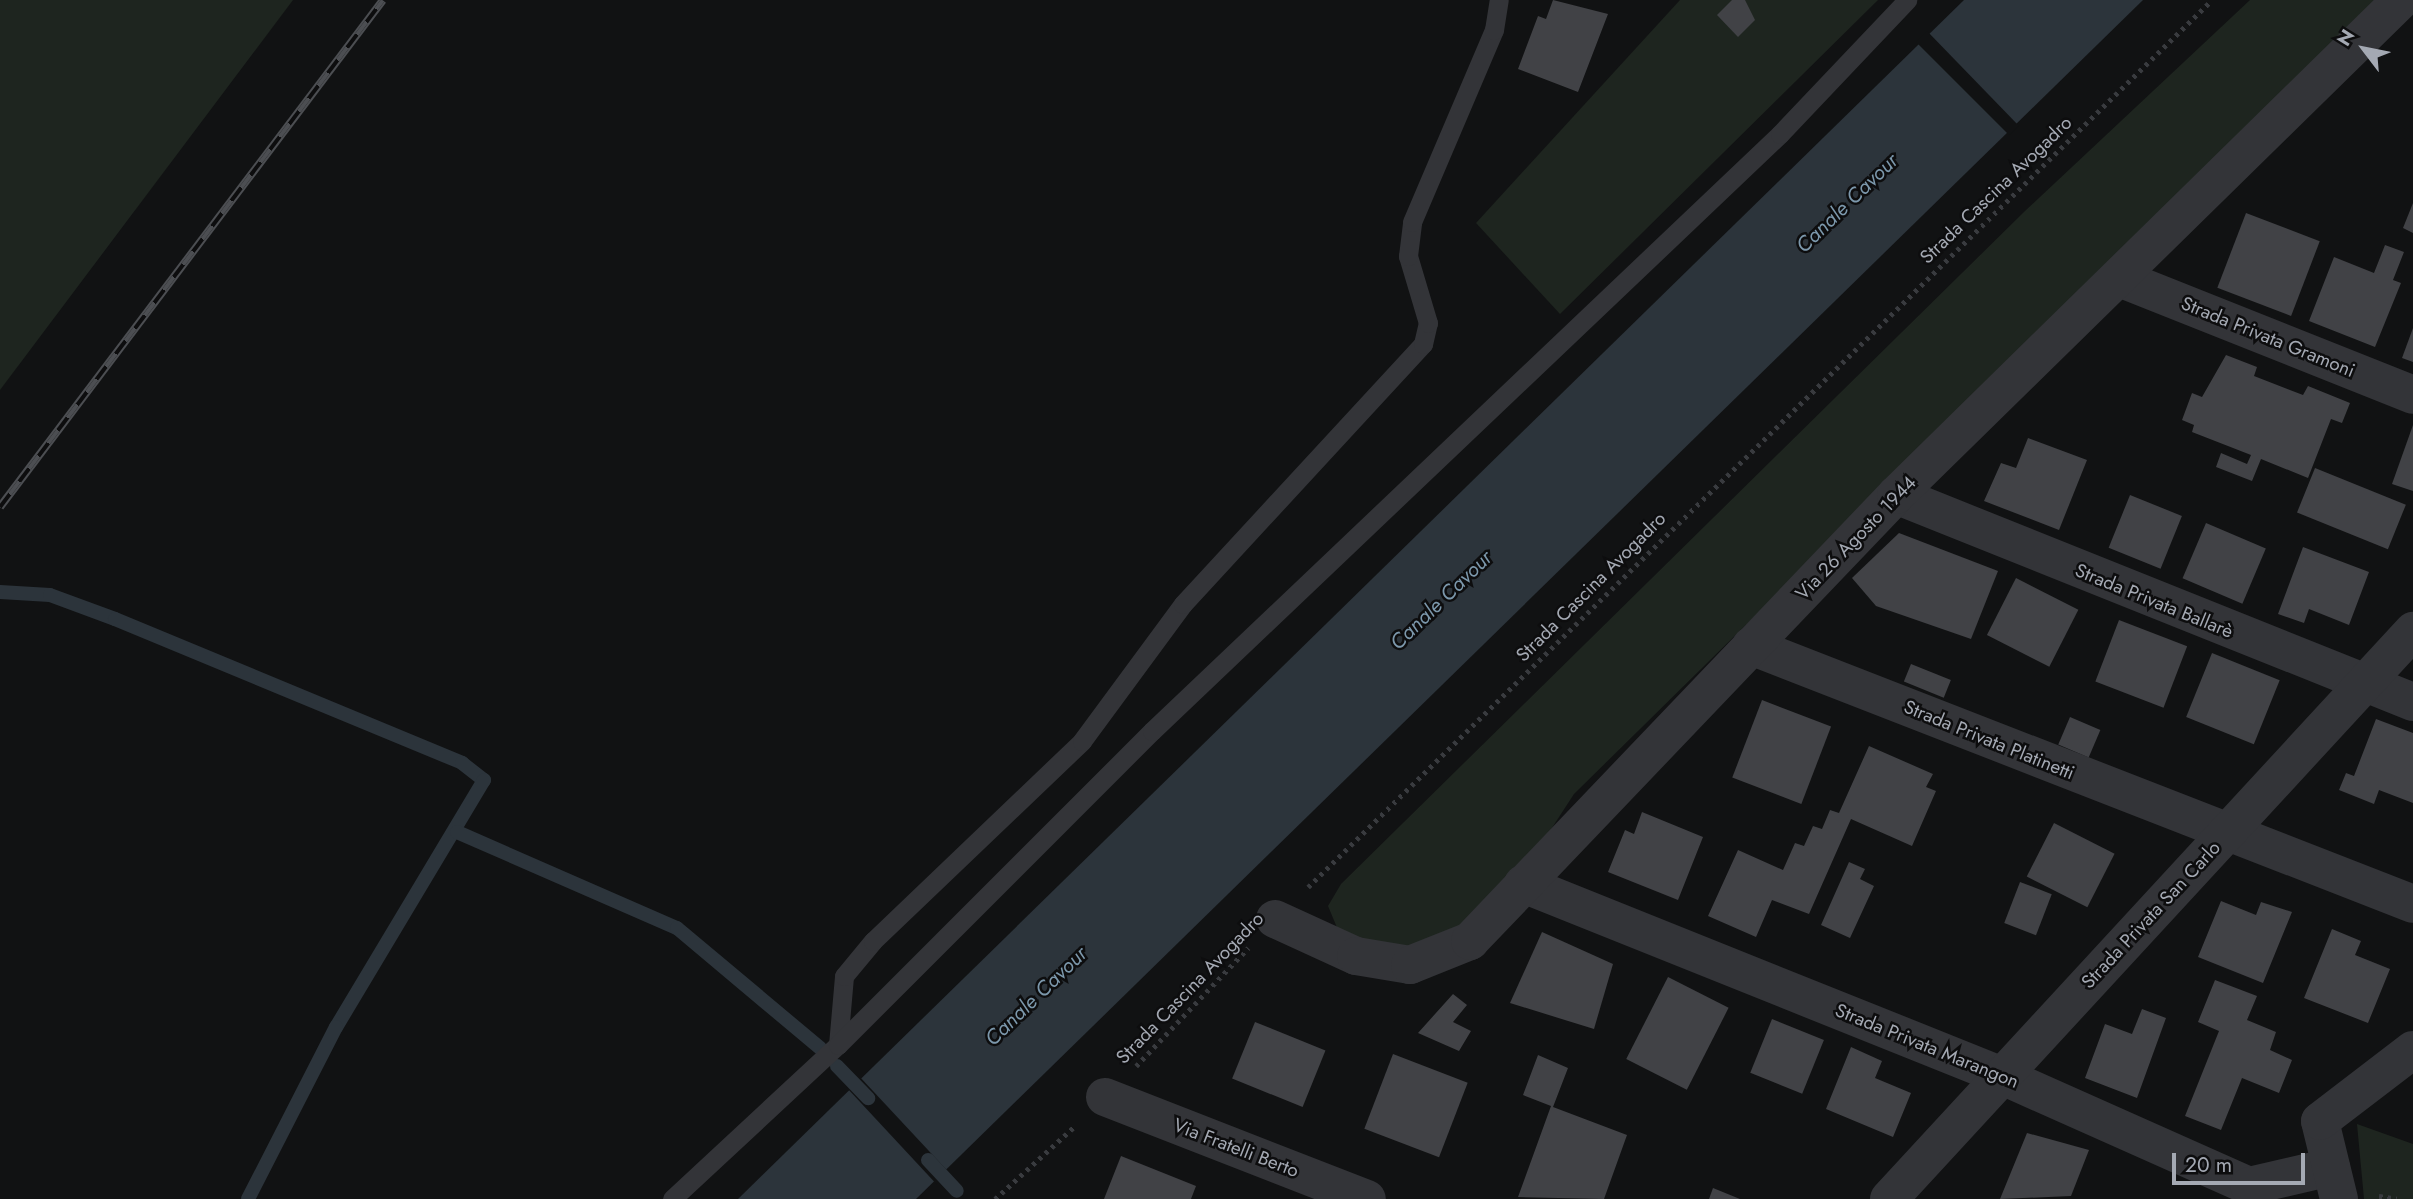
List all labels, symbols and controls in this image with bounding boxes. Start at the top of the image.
north arrow [2329,14,2399,84]
text: N [2330,24,2361,51]
street label: Strada Cascina Avogadro [1915,112,2077,268]
water label: Canale Cavour [1791,148,1903,258]
street label: Strada Privata Gramoni [2178,292,2358,382]
street label: Via 26 Agosto 1944 [1791,471,1921,605]
street label: Strada Cascina Avogadro [1511,507,1671,667]
water label: Canale Cavour [1385,545,1497,655]
street label: Strada Privata Ballarè [2072,559,2236,643]
street label: Strada Privata Platinetti [1900,695,2078,785]
street label: Strada Privata San Carlo [2077,837,2225,993]
street label: Strada Cascina Avogadro [1112,907,1268,1069]
water label: Canale Cavour [980,941,1092,1051]
street label: Strada Privata Marangon [1832,999,2022,1093]
street label: Via Fratelli Berto [1170,1114,1302,1182]
scale bar [2175,1140,2308,1184]
text: 20 m [2185,1150,2232,1180]

